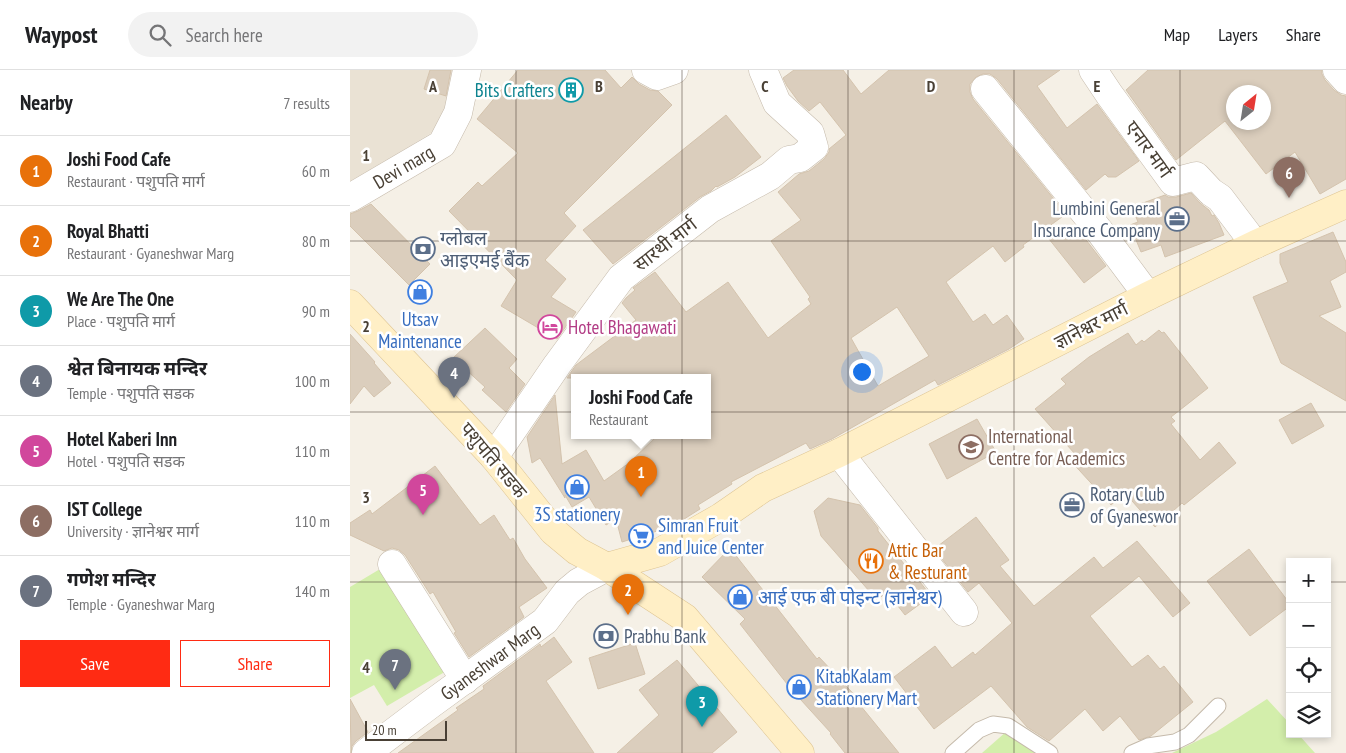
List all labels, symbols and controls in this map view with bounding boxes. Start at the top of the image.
search box [128,12,478,57]
text: Waypost [25,19,98,50]
icon: search [146,21,174,49]
text: Search here [186,23,263,47]
text: Map [1164,23,1190,46]
text: Layers [1218,23,1258,46]
text: Share [1286,23,1321,46]
text: A [428,76,438,96]
text: B [595,76,603,96]
text: C [761,76,769,96]
text: D [927,76,936,96]
text: E [1094,76,1101,96]
building icon: Bits Crafters [558,77,584,103]
place label: Bits Crafters [475,78,554,102]
north arrow [1226,85,1271,130]
text: Nearby [20,89,73,116]
text: 7 results [283,93,330,113]
street label: एनार मार्ग [1120,116,1178,183]
street label: Devi marg [369,139,438,194]
text: 1 [362,145,370,165]
text: Joshi Food Cafe [67,147,171,171]
pin: 6 [1273,157,1305,198]
text: 1 [32,161,40,181]
text: 60 m [302,161,330,181]
text: Restaurant · पशुपति मार्ग [67,171,205,191]
place label: Lumbini General Insurance Company [1033,196,1161,242]
office icon: Lumbini General Insurance Company [1164,206,1190,232]
street label: सारथी मार्ग [629,211,702,276]
text: Royal Bhatti [67,219,149,243]
place label: ग्लोबल आइएमई बैंक [440,226,530,272]
text: 2 [32,231,40,251]
text: 80 m [302,231,330,251]
bank icon: ग्लोबल आइएमई बैंक [410,236,436,262]
text: Restaurant · Gyaneshwar Marg [67,243,234,263]
shop icon: Utsav Maintenance [407,279,433,305]
text: We Are The One [67,287,174,311]
street label: ज्ञानेश्वर मार्ग [1050,296,1133,354]
text: 3 [32,301,40,321]
text: 90 m [302,301,330,321]
place label: Utsav Maintenance [378,307,462,353]
text: Place · पशुपति मार्ग [67,311,175,331]
hotel icon: Hotel Bhagawati [537,314,563,340]
place label: Hotel Bhagawati [568,315,677,339]
text: 2 [362,316,370,336]
text: श्वेत बिनायक मन्दिर [67,356,207,380]
pin: 4 [438,357,470,398]
your location [849,359,875,385]
text: 4 [32,371,40,391]
text: 100 m [295,371,330,391]
popup [571,374,711,439]
text: Temple · पशुपति सडक [67,383,194,403]
text: Joshi Food Cafe [589,385,693,409]
text: Restaurant [589,409,648,429]
street label: पशुपति सडक [455,417,533,504]
place label: International Centre for Academics [988,424,1125,470]
text: Hotel Kaberi Inn [67,427,177,451]
school or university icon: International Centre for Academics [958,434,984,460]
text: 5 [32,441,40,461]
text: 110 m [295,441,330,461]
text: Hotel · पशुपति सडक [67,451,185,471]
pin: 1 [625,456,657,497]
pin: 5 [407,474,439,515]
shop icon: 3S stationery [564,474,590,500]
place label: Rotary Club of Gyaneswor [1090,482,1179,528]
text: 3 [362,487,370,507]
office icon: Rotary Club of Gyaneswor [1059,492,1085,518]
text: IST College [67,497,142,521]
place label: 3S stationery [534,502,621,526]
text: 6 [32,511,40,531]
text: 110 m [295,511,330,531]
place label: Simran Fruit and Juice Center [658,513,765,559]
text: University · ज्ञानेश्वर मार्ग [67,521,199,541]
supermarket icon: Simran Fruit and Juice Center [628,523,654,549]
place label: Attic Bar & Resturant [888,538,968,584]
restaurant icon: Attic Bar & Resturant [858,548,884,574]
map controls [1286,558,1331,738]
button: + [1286,558,1331,603]
text: गणेश मन्दिर [67,567,156,591]
pin: 2 [612,574,644,615]
text: 7 [32,581,40,601]
text: 140 m [295,581,330,601]
shop icon: आई एफ बी पोइन्ट (ज्ञानेश्वर) [727,584,753,610]
place label: आई एफ बी पोइन्ट (ज्ञानेश्वर) [758,585,942,609]
text: Temple · Gyaneshwar Marg [67,594,215,614]
button: − [1286,603,1331,648]
street label: Gyaneshwar Marg [436,617,544,705]
bank icon: Prabhu Bank [593,623,619,649]
place label: Prabhu Bank [624,624,707,648]
button: Save [20,640,170,687]
button: Share [180,640,330,687]
button: locate [1286,648,1331,693]
pin: 7 [379,649,411,690]
text: 4 [362,657,370,677]
place label: KitabKalam Stationery Mart [816,664,918,710]
shop icon: KitabKalam Stationery Mart [786,674,812,700]
pin: 3 [686,686,718,727]
button: layers [1286,693,1331,738]
scale bar [365,718,448,741]
text: 20 m [372,721,397,739]

